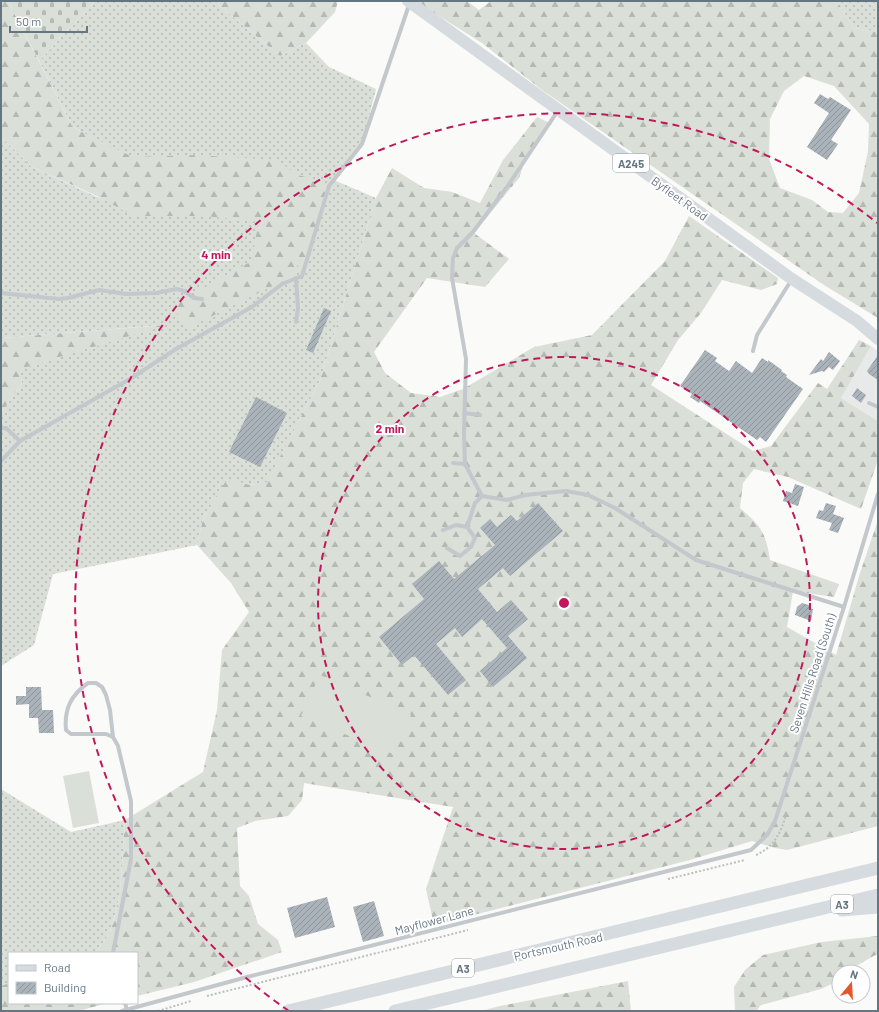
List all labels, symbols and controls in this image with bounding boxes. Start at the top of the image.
scale bar [10,8,87,34]
text: 50 m [16,14,41,28]
road number: A245 [613,154,649,172]
street label: Byfleet Road [649,173,711,223]
text: 4 min [201,247,231,261]
text: 2 min [376,421,404,435]
centre of rings [557,596,571,610]
street label: Seven Hills Road (South) [786,611,838,734]
road number: A3 [831,895,853,913]
street label: Mayflower Lane [393,903,475,937]
street label: Portsmouth Road [512,929,604,963]
legend [8,952,138,1004]
road number: A3 [452,959,474,977]
text: Road [44,960,71,974]
north arrow [831,964,871,1004]
text: N [849,967,860,981]
text: Building [44,980,86,994]

